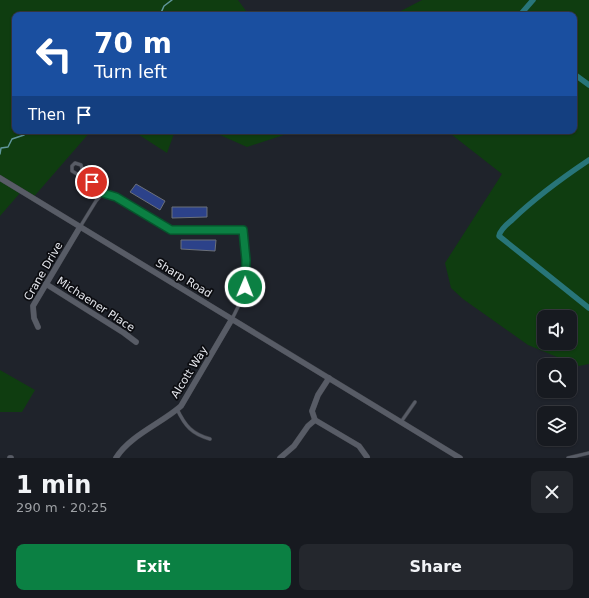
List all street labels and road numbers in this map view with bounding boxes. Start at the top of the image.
street label: Crane Drive [21,239,66,303]
street label: Sharp Road [153,257,214,300]
street label: Michaener Place [54,274,137,335]
street label: Alcott Way [168,343,211,401]

